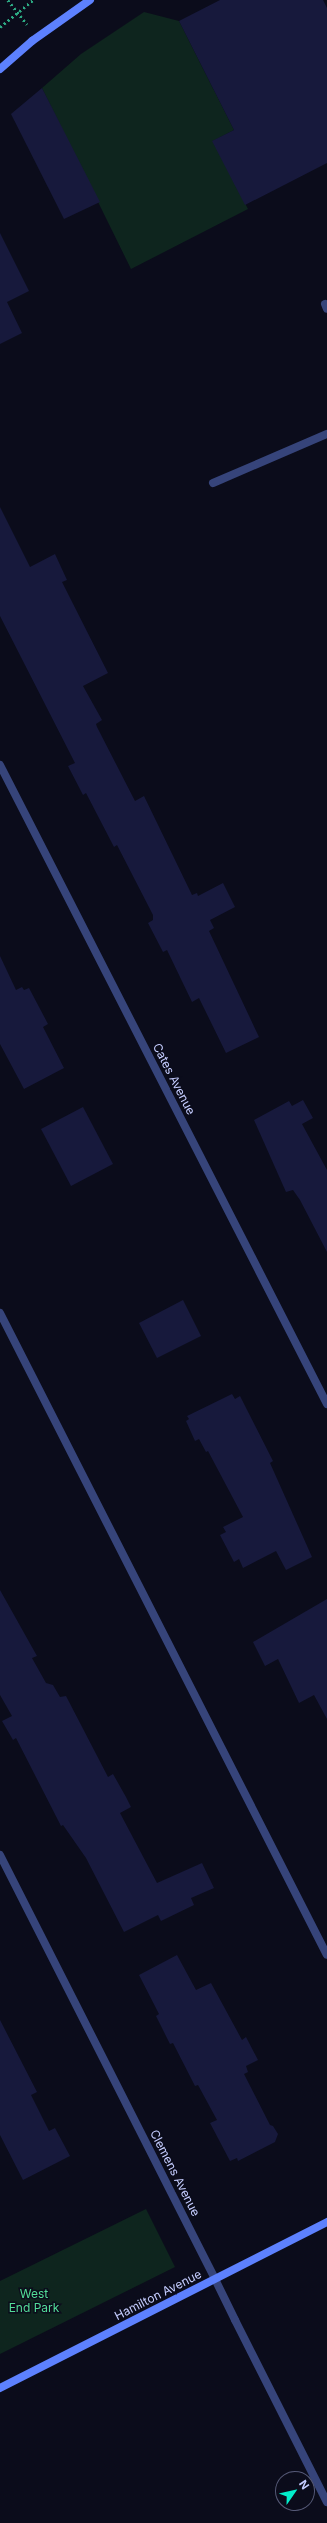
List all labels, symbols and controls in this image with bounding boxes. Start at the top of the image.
street label: Cates Avenue [150,1041,198,1117]
street label: Clemens Avenue [147,2127,203,2219]
street label: Hamilton Avenue [112,2267,204,2323]
park label: West End Park [9,2287,59,2315]
north arrow [275,2471,315,2511]
text: N [296,2477,312,2492]

